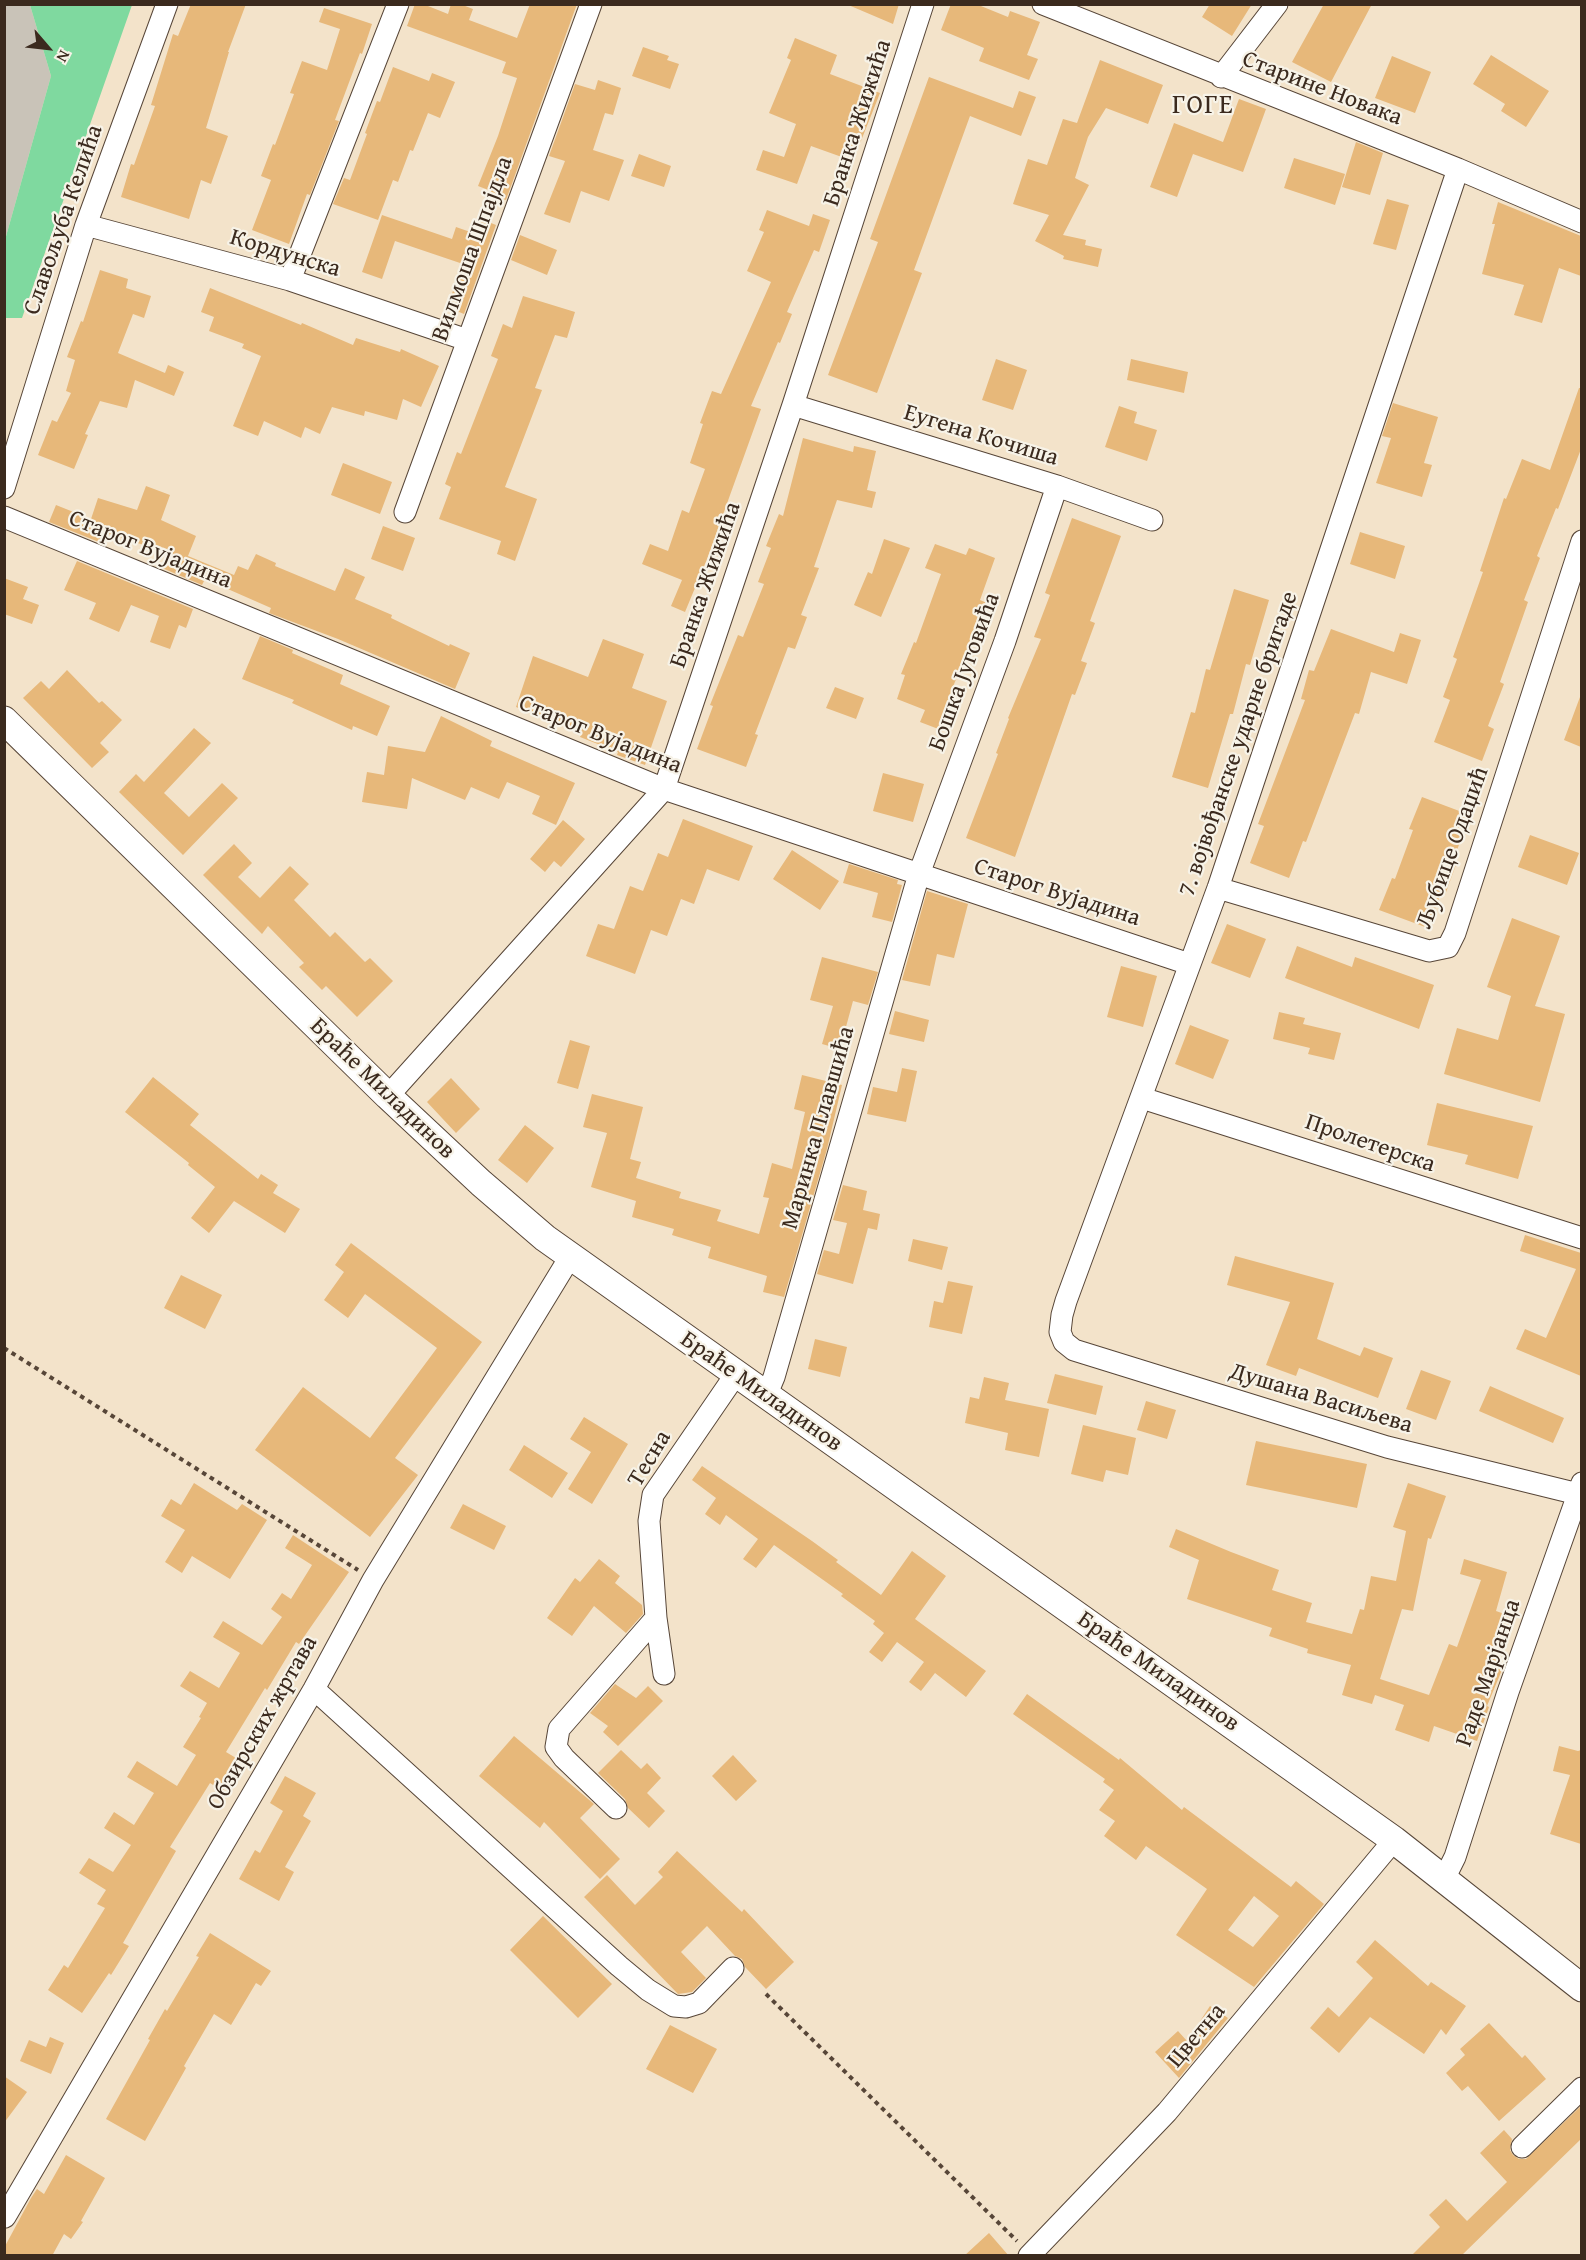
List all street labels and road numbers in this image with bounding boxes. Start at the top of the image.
street label: Бранка Жижића [817,36,899,210]
street label: Старине Новака [1238,45,1406,133]
street label: Славољуба Келића [18,121,110,319]
street label: Вилмоша Шпајдла [426,153,520,345]
street label: Кордунска [226,224,344,284]
street label: Еугена Кочиша [900,399,1062,473]
street label: Бранка Жижића [664,498,748,672]
street label: Старог Вујадина [64,504,236,596]
street label: 7. војвођанске ударне бригаде [1173,588,1305,900]
street label: Бошка Југовића [923,589,1007,755]
street label: Старог Вујадина [514,689,686,781]
street label: Љубице Одаџић [1410,763,1496,933]
street label: Старог Вујадина [970,853,1144,933]
street label: Браће Миладинов [303,1012,461,1166]
street label: Маринка Плавшића [776,1023,862,1233]
street label: Пролетерска [1301,1108,1439,1180]
street label: Браће Миладинов [675,1325,847,1459]
street label: Душана Васиљева [1226,1357,1416,1441]
street label: Тесна [622,1426,678,1492]
street label: Раде Марјанца [1450,1596,1528,1750]
street label: Браће Миладинов [1072,1605,1244,1739]
street label: Обзирских жртава [201,1631,325,1815]
street label: Цветна [1162,1998,1232,2074]

